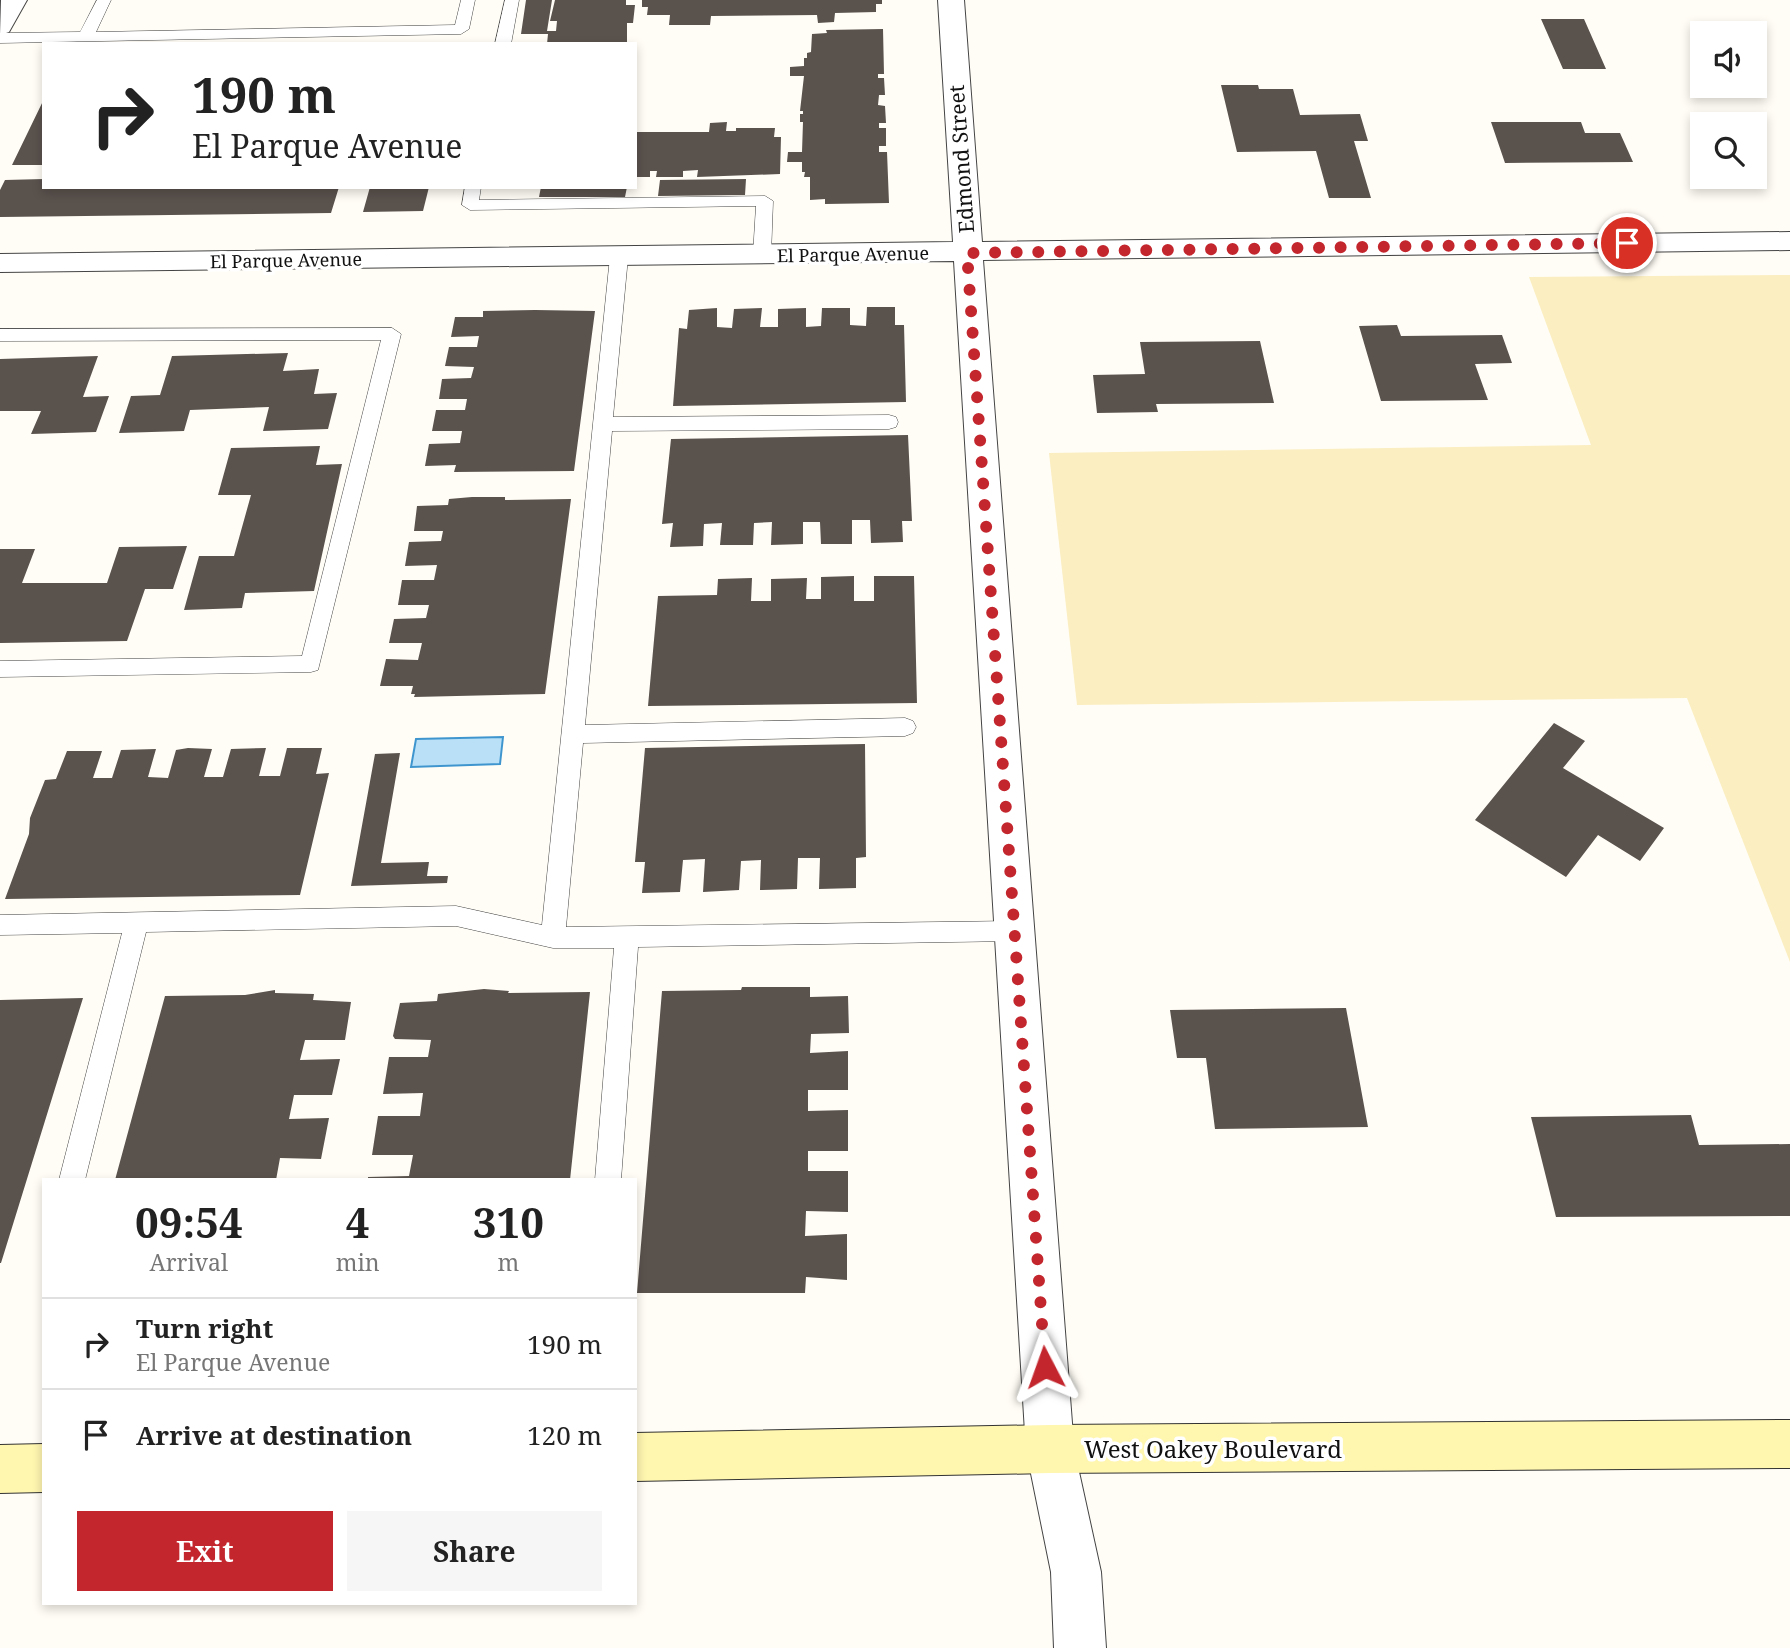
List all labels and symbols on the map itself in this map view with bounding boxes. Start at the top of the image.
street label: Edmond Street [942,84,980,234]
pin [1597,213,1657,273]
street label: El Parque Avenue [777,241,929,267]
street label: El Parque Avenue [210,247,362,273]
position arrow [1008,1330,1082,1404]
street label: West Oakey Boulevard [1084,1432,1342,1465]

